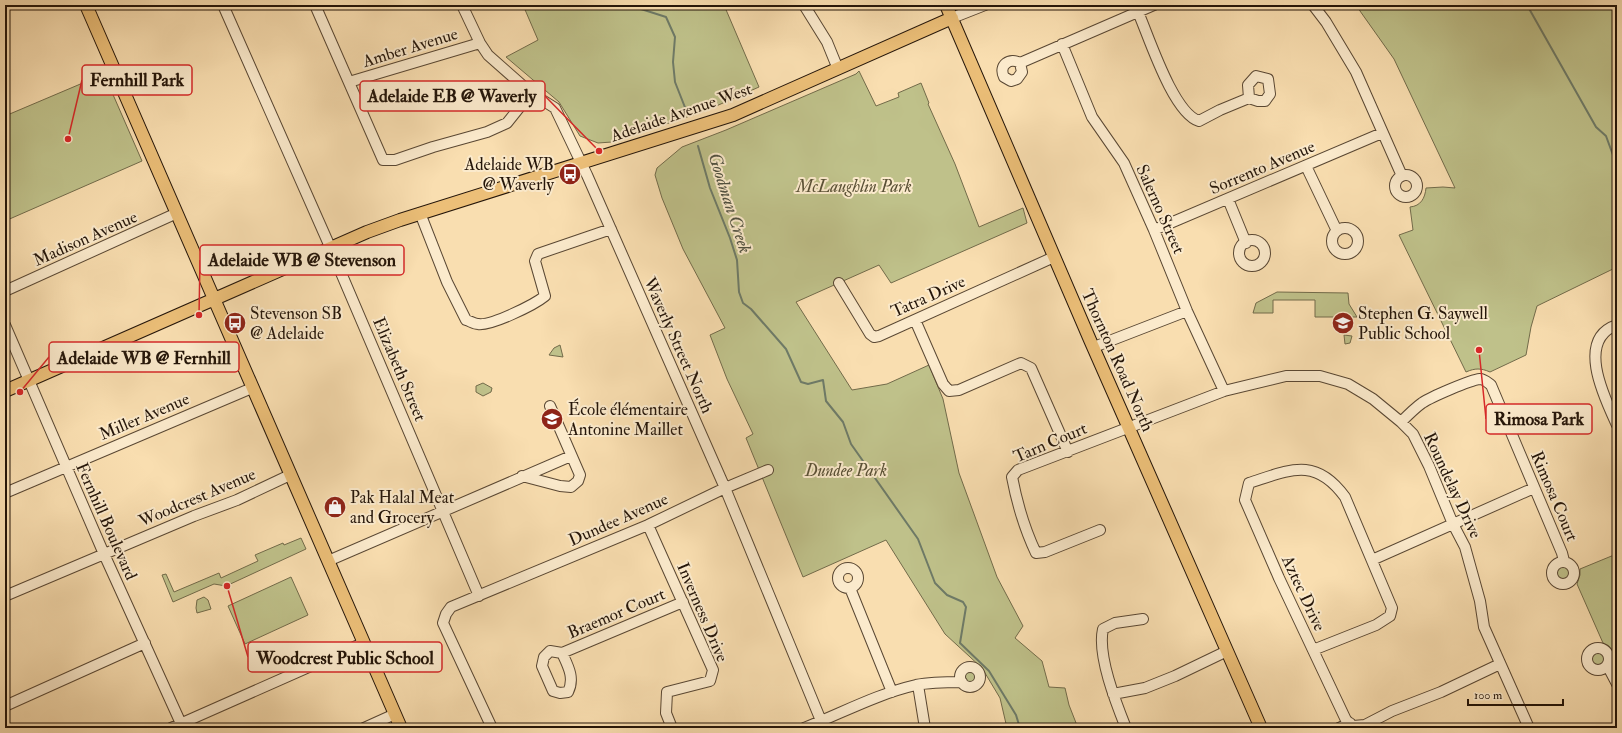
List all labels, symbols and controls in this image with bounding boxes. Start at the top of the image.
street label: Amber Avenue [359,23,460,72]
callout: Fernhill Park [82,65,192,95]
text: Fernhill Park [90,69,185,92]
street label: Adelaide Avenue West [607,78,755,147]
callout: Adelaide EB @ Waverly [360,81,545,111]
text: Adelaide EB @ Waverly [367,85,538,108]
street label: Sorrento Avenue [1206,136,1318,199]
water label: Goodman Creek [702,150,757,256]
place label: Adelaide WB @ Waverly [463,154,555,196]
bus stop icon: Adelaide WB @ Waverly [557,161,583,187]
street label: Salerno Street [1132,161,1190,258]
park label: McLaughlin Park [795,176,912,197]
street label: Madison Avenue [30,206,141,271]
callout: Adelaide WB @ Stevenson [200,245,404,275]
text: Adelaide WB @ Stevenson [207,249,397,272]
street label: Tatra Drive [888,271,969,322]
street label: Waverly Street North [638,273,718,417]
street label: Thornton Road North [1077,286,1158,435]
place label: Stevenson SB @ Adelaide [250,303,342,344]
place label: Stephen G. Saywell Public School [1358,303,1489,344]
bus stop icon: Stevenson SB @ Adelaide [222,310,248,336]
school or university icon: Stephen G. Saywell Public School [1330,310,1356,336]
street label: Elizabeth Street [368,314,431,425]
callout: Adelaide WB @ Fernhill [49,342,239,372]
text: Adelaide WB @ Fernhill [56,347,231,370]
street label: Miller Avenue [96,388,192,445]
place label: École élémentaire Antonine Maillet [567,398,688,440]
callout: Rimosa Park [1486,404,1592,434]
school or university icon: École élémentaire Antonine Maillet [539,406,565,432]
text: Rimosa Park [1494,408,1585,431]
street label: Tarn Court [1010,417,1090,467]
street label: Roundelay Drive [1418,429,1486,542]
street label: Rimosa Court [1526,448,1583,545]
street label: Fernhill Boulevard [71,459,142,584]
park label: Dundee Park [804,460,887,481]
street label: Woodcrest Avenue [135,463,259,532]
place label: Pak Halal Meat and Grocery [350,487,455,529]
street label: Dundee Avenue [565,488,671,551]
shop icon: Pak Halal Meat and Grocery [322,494,348,520]
street label: Aztec Drive [1276,551,1330,634]
street label: Inverness Drive [672,559,733,665]
street label: Braemor Court [564,583,669,643]
callout: Woodcrest Public School [248,642,442,672]
text: Woodcrest Public School [255,647,434,670]
scale bar [1468,681,1563,707]
text: 100 m [1474,688,1503,703]

